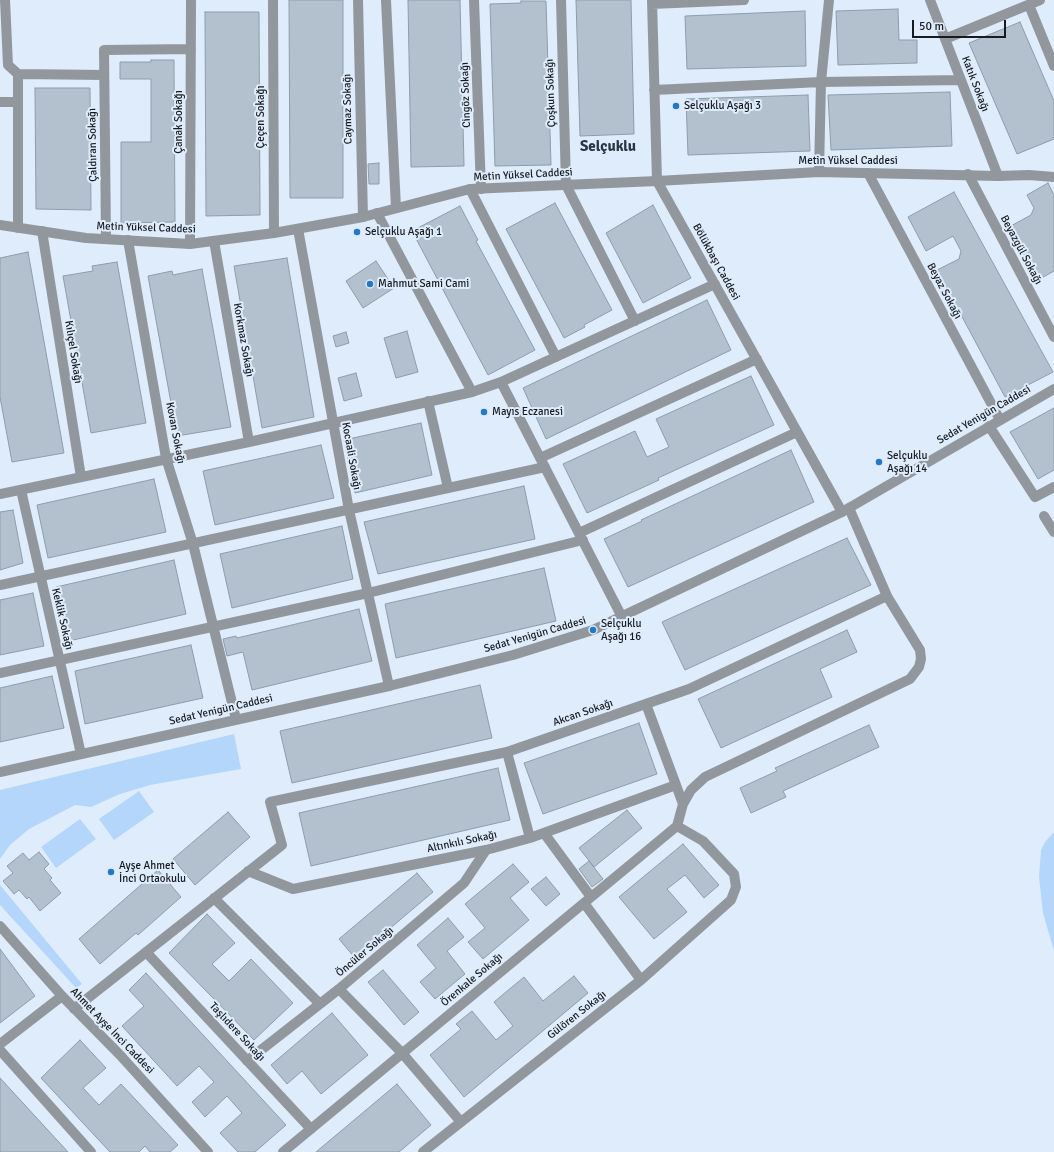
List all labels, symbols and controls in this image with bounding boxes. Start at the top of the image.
scale bar [914,12,1008,38]
text: 50 m [919,19,944,34]
street label: Katık Sokağı [958,54,992,114]
street label: Çoşkun Sokağı [543,59,559,127]
street label: Cingöz Sokağı [458,62,474,128]
street label: Caymaz Sokağı [341,74,355,144]
street label: Çeçen Sokağı [254,86,268,148]
street label: Çanak Sokağı [172,90,186,154]
place label: Selçuklu Aşağı 3 [684,99,761,113]
marker: Selçuklu Aşağı 3 [671,101,681,111]
street label: Çaldıran Sokağı [86,108,100,182]
district label: Selçuklu [580,138,636,156]
street label: Metin Yüksel Caddesi [798,154,898,168]
street label: Metin Yüksel Caddesi [473,166,573,184]
street label: Beyazgül Sokağı [997,213,1045,287]
street label: Metin Yüksel Caddesi [96,220,196,236]
street label: Bölükbaşı Caddesi [689,221,743,303]
place label: Selçuklu Aşağı 1 [365,225,442,239]
marker: Selçuklu Aşağı 1 [352,227,362,237]
street label: Beyaz Sokağı [924,261,964,321]
place label: Mahmut Sami Cami [378,277,469,291]
marker: Mahmut Sami Cami [365,279,375,289]
street label: Korkmaz Sokağı [230,302,256,378]
street label: Kılıçel Sokağı [62,320,84,384]
street label: Sedat Yenigün Caddesi [935,383,1033,447]
street label: Kovan Sokağı [163,401,187,465]
place label: Mayıs Eczanesi [492,405,563,419]
marker: Mayıs Eczanesi [479,407,489,417]
street label: Kocaali Sokağı [339,421,363,491]
place label: Selçuklu Aşağı 14 [887,449,927,475]
marker: Selçuklu Aşağı 14 [874,457,884,467]
street label: Keklik Sokağı [48,587,76,651]
street label: Sedat Yenigün Caddesi [482,614,588,656]
place label: Selçuklu Aşağı 16 [601,617,641,643]
marker: Selçuklu Aşağı 16 [588,625,598,635]
street label: Sedat Yenigün Caddesi [168,692,274,728]
street label: Akcan Sokağı [551,697,615,729]
street label: Altınkılı Sokağı [426,828,498,856]
place label: Ayşe Ahmet İnci Ortaokulu [119,859,186,885]
marker: Ayşe Ahmet İnci Ortaokulu [106,867,116,877]
street label: Öncüler Sokağı [333,924,397,980]
street label: Örenkale Sokağı [438,950,506,1010]
street label: Ahmet Ayşe İnci Caddesi [67,985,157,1077]
street label: Gülören Sokağı [545,988,609,1042]
street label: Taşlıdere Sokağı [206,1000,268,1064]

